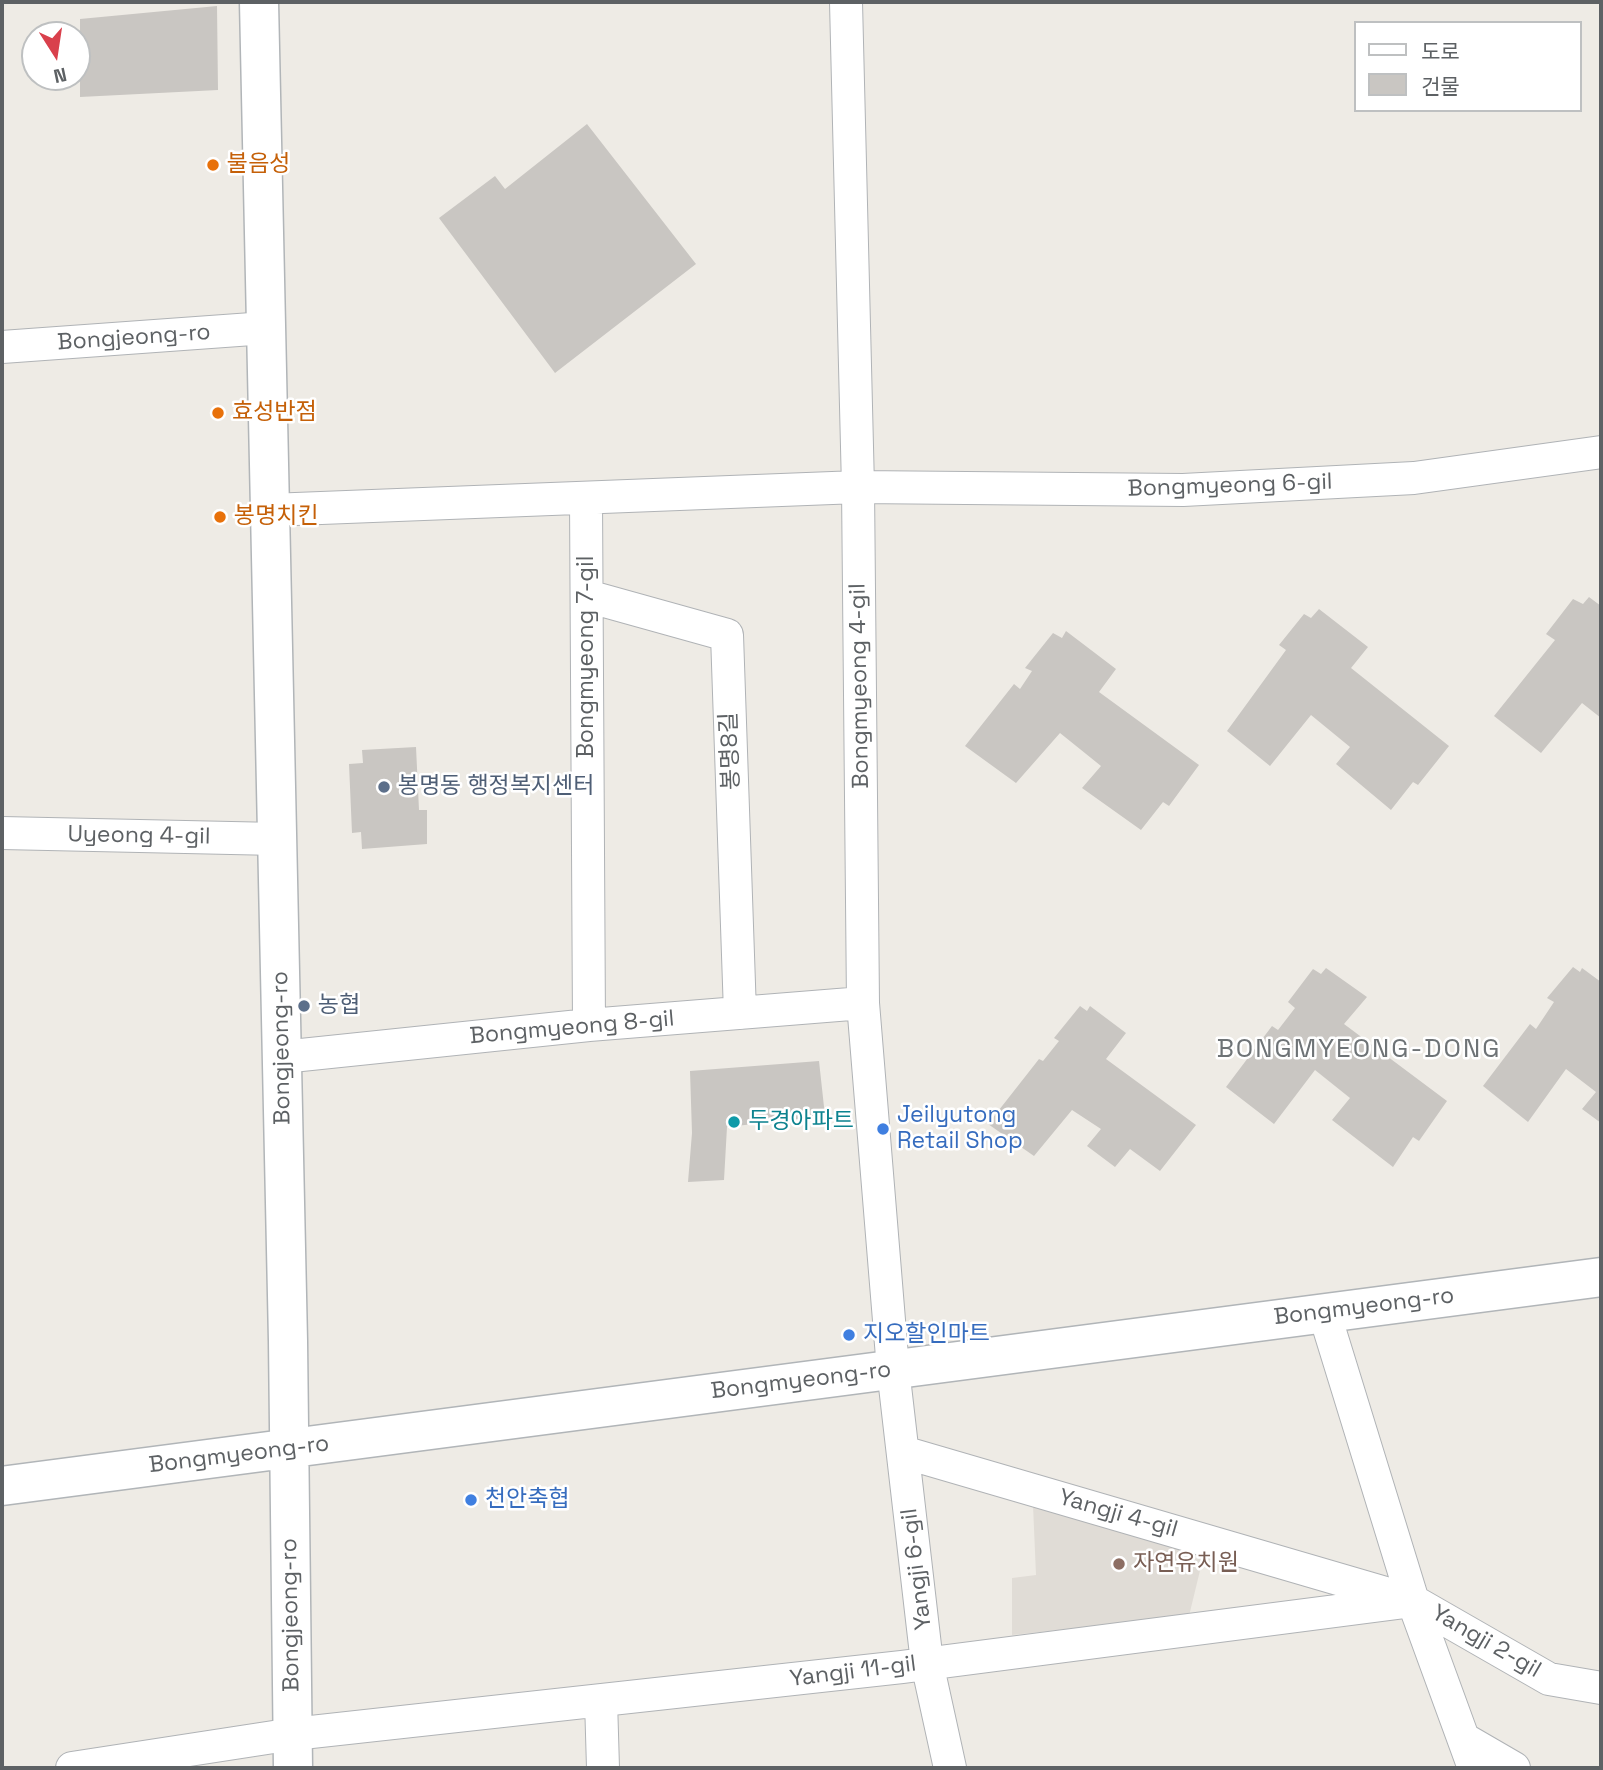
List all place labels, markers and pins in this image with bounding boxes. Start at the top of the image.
place label: 불음성 [227,151,290,179]
marker: 불음성 [205,157,221,173]
place label: 효성반점 [232,399,317,427]
marker: 효성반점 [210,405,226,421]
place label: 봉명치킨 [234,503,319,531]
marker: 봉명치킨 [212,509,228,525]
place label: 봉명동 행정복지센터 [398,773,594,801]
marker: 봉명동 행정복지센터 [376,779,392,795]
place label: 농협 [318,992,360,1020]
marker: 농협 [296,998,312,1014]
place label: Jeilyutong Retail Shop [897,1102,1023,1156]
place label: 두경아파트 [748,1108,854,1136]
marker: 두경아파트 [726,1114,742,1130]
marker: Jeilyutong Retail Shop [875,1121,891,1137]
place label: 지오할인마트 [863,1321,990,1349]
marker: 지오할인마트 [841,1327,857,1343]
place label: 천안축협 [485,1486,570,1514]
marker: 천안축협 [463,1492,479,1508]
place label: 자연유치원 [1133,1550,1239,1578]
marker: 자연유치원 [1111,1556,1127,1572]

